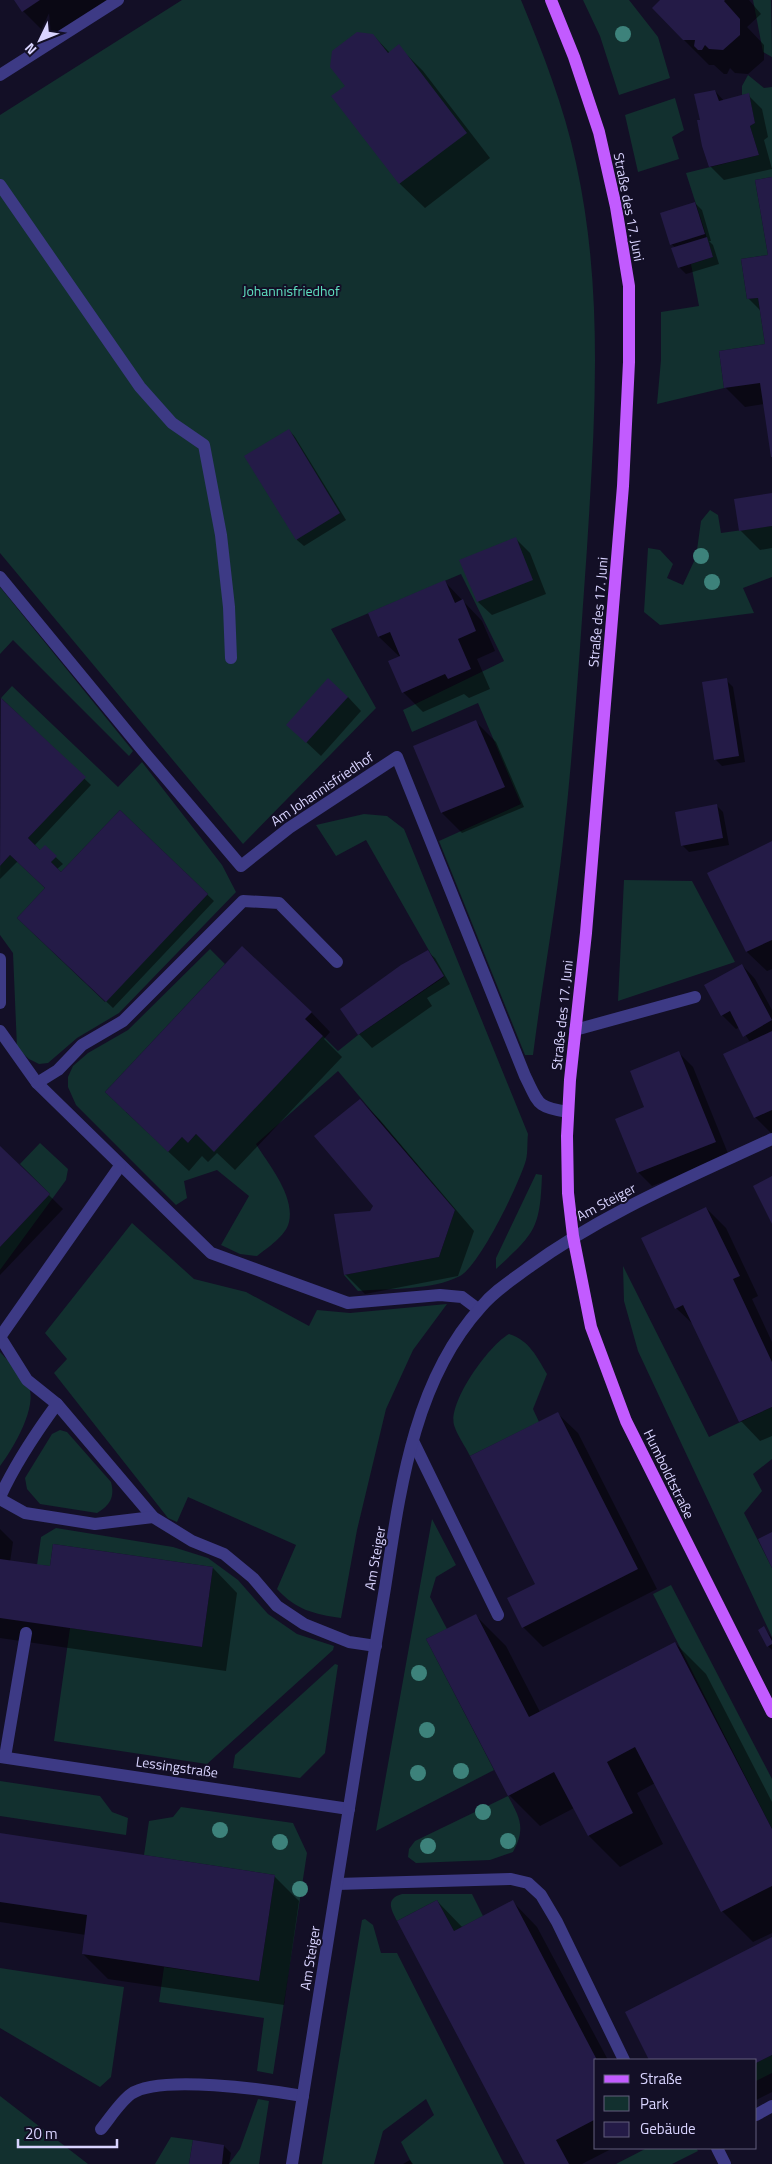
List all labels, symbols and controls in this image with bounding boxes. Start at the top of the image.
north arrow [15,15,65,65]
text: N [19,38,41,60]
street label: Straße des 17. Juni [609,151,650,263]
park label: Johannisfriedhof [242,280,340,301]
street label: Straße des 17. Juni [582,556,613,668]
street label: Am Johannisfriedhof [266,746,378,831]
street label: Straße des 17. Juni [545,959,578,1071]
street label: Am Steiger [572,1177,639,1226]
street label: Humboldtstraße [639,1425,700,1522]
street label: Am Steiger [359,1524,390,1592]
street label: Lessingstraße [135,1750,220,1783]
street label: Am Steiger [294,1924,325,1992]
legend [594,2059,757,2149]
text: Straße [640,2067,682,2090]
text: Park [640,2092,669,2115]
scale bar [18,2116,116,2148]
text: Gebäude [640,2117,696,2140]
text: 20 m [25,2122,58,2145]

